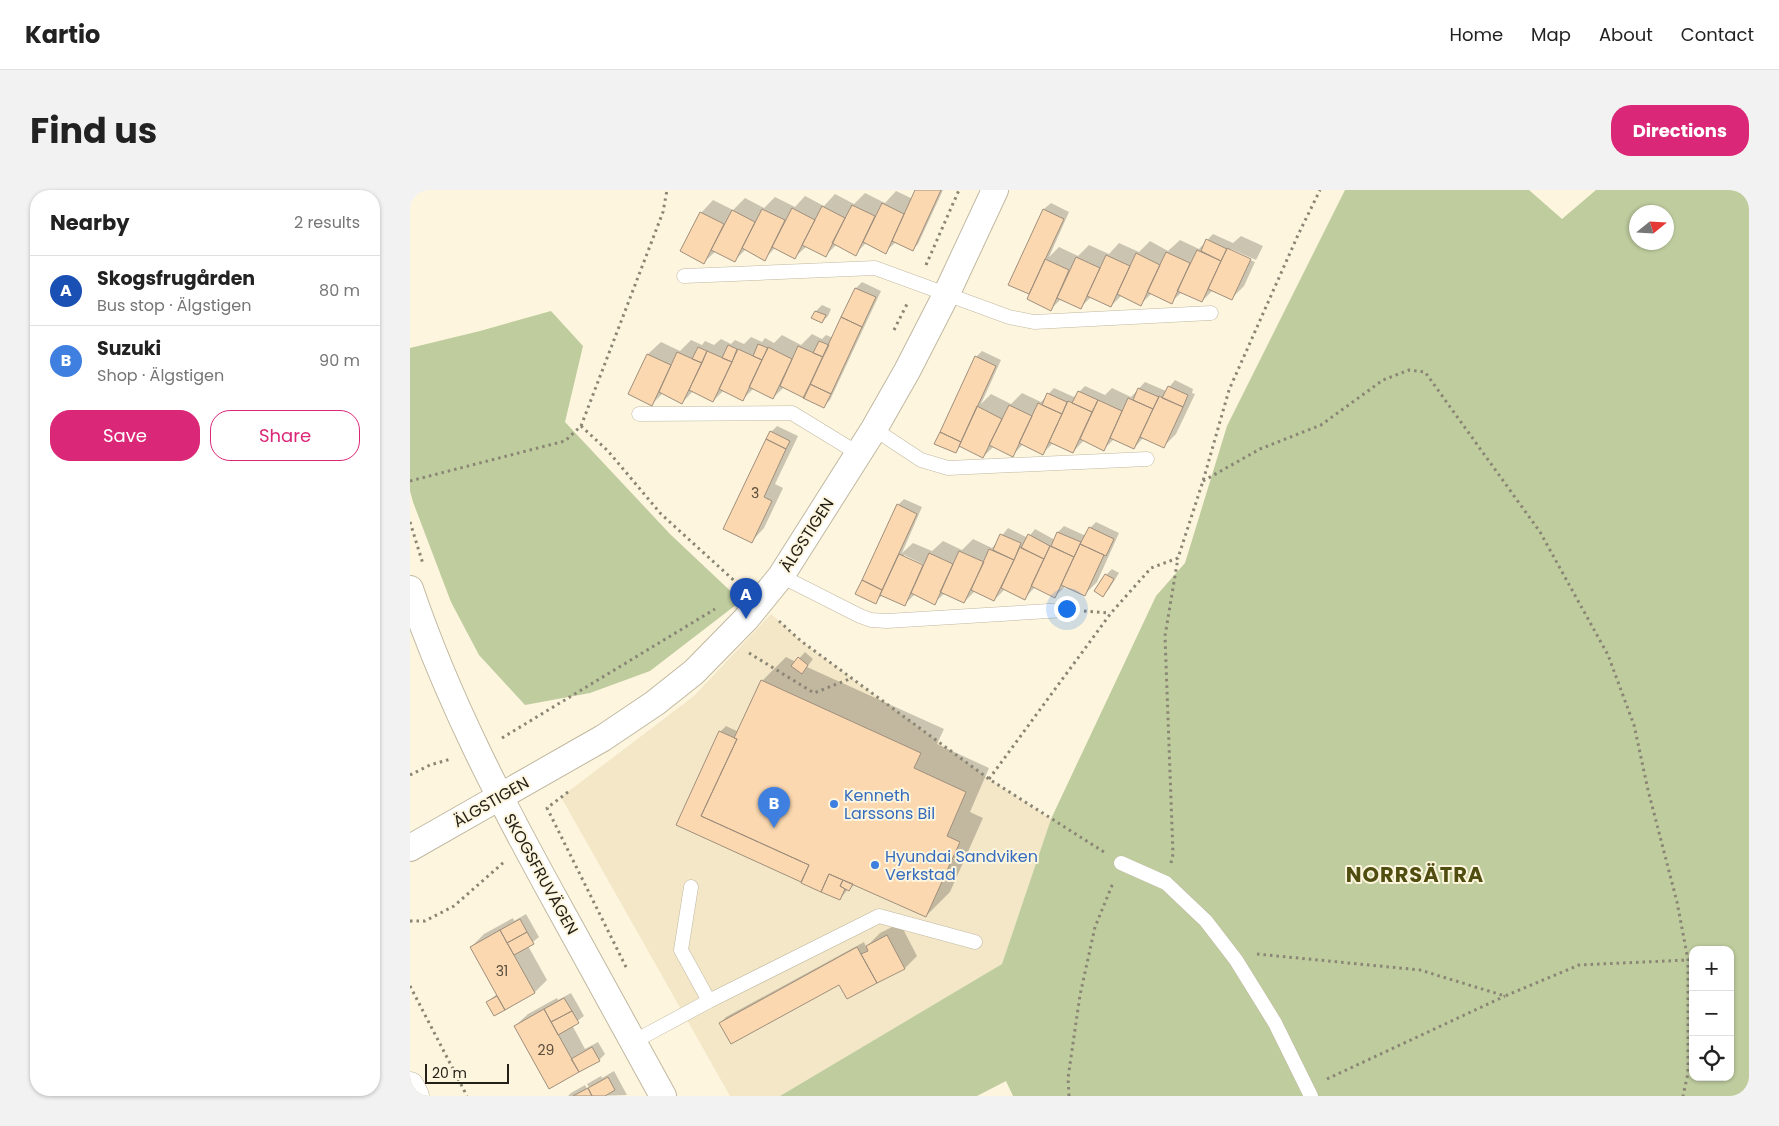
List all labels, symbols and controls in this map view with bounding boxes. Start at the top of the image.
text: Kartio [25,18,100,51]
text: Home [1449,22,1503,47]
text: Map [1531,22,1571,47]
text: About [1599,22,1653,47]
text: Contact [1681,22,1754,47]
button: Directions [1611,105,1749,156]
text: Find us [30,106,157,155]
north arrow [1629,205,1674,250]
text: Nearby [50,208,130,237]
text: 2 results [294,211,360,234]
text: Skogsfrugården [97,265,255,292]
text: A [60,279,72,302]
text: 80 m [319,279,360,302]
text: Bus stop · Älgstigen [97,294,251,317]
text: Suzuki [97,335,161,362]
text: B [61,349,71,372]
text: 90 m [319,349,360,372]
text: Shop · Älgstigen [97,364,224,387]
button: Save [50,410,200,461]
button: Share [210,410,360,461]
house number: 3 [751,483,759,503]
street label: ÄLGSTIGEN [774,493,840,577]
pin: A [730,578,762,619]
your location [1054,596,1080,622]
street label: ÄLGSTIGEN [449,771,533,833]
place label: Kenneth Larssons Bil [844,784,935,825]
pin: B [758,787,790,828]
marker: Kenneth Larssons Bil [828,798,840,810]
street label: SKOGSFRUVÄGEN [498,809,584,939]
place label: Hyundai Sandviken Verkstad [885,845,1038,886]
marker: Hyundai Sandviken Verkstad [869,859,881,871]
district label: NORRSÄTRA [1346,860,1484,889]
map controls [1689,946,1734,1081]
button: + [1689,946,1734,991]
house number: 31 [496,961,508,981]
button: − [1689,991,1734,1036]
button: locate [1689,1036,1734,1081]
house number: 29 [538,1040,554,1060]
scale bar [425,1061,509,1084]
text: 20 m [432,1063,467,1083]

